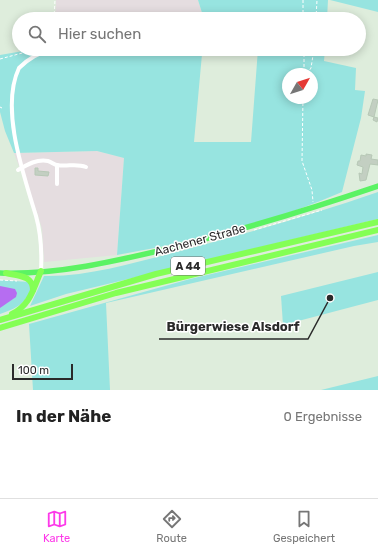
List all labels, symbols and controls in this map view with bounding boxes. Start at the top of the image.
search box [12,12,366,56]
icon: search [26,23,48,45]
text: Hier suchen [58,25,141,43]
north arrow [282,68,318,104]
street label: Aachener Straße [153,221,247,259]
road number: A 44 [171,257,205,275]
callout: Bürgerwiese Alsdorf [159,314,308,339]
text: Bürgerwiese Alsdorf [167,319,300,334]
scale bar [12,362,73,381]
text: 100 m [18,364,49,377]
text: In der Nähe [16,406,111,426]
text: 0 Ergebnisse [284,409,362,424]
tab: Karte [43,508,70,545]
tab: Route [156,508,187,545]
tab: Gespeichert [273,508,335,545]

